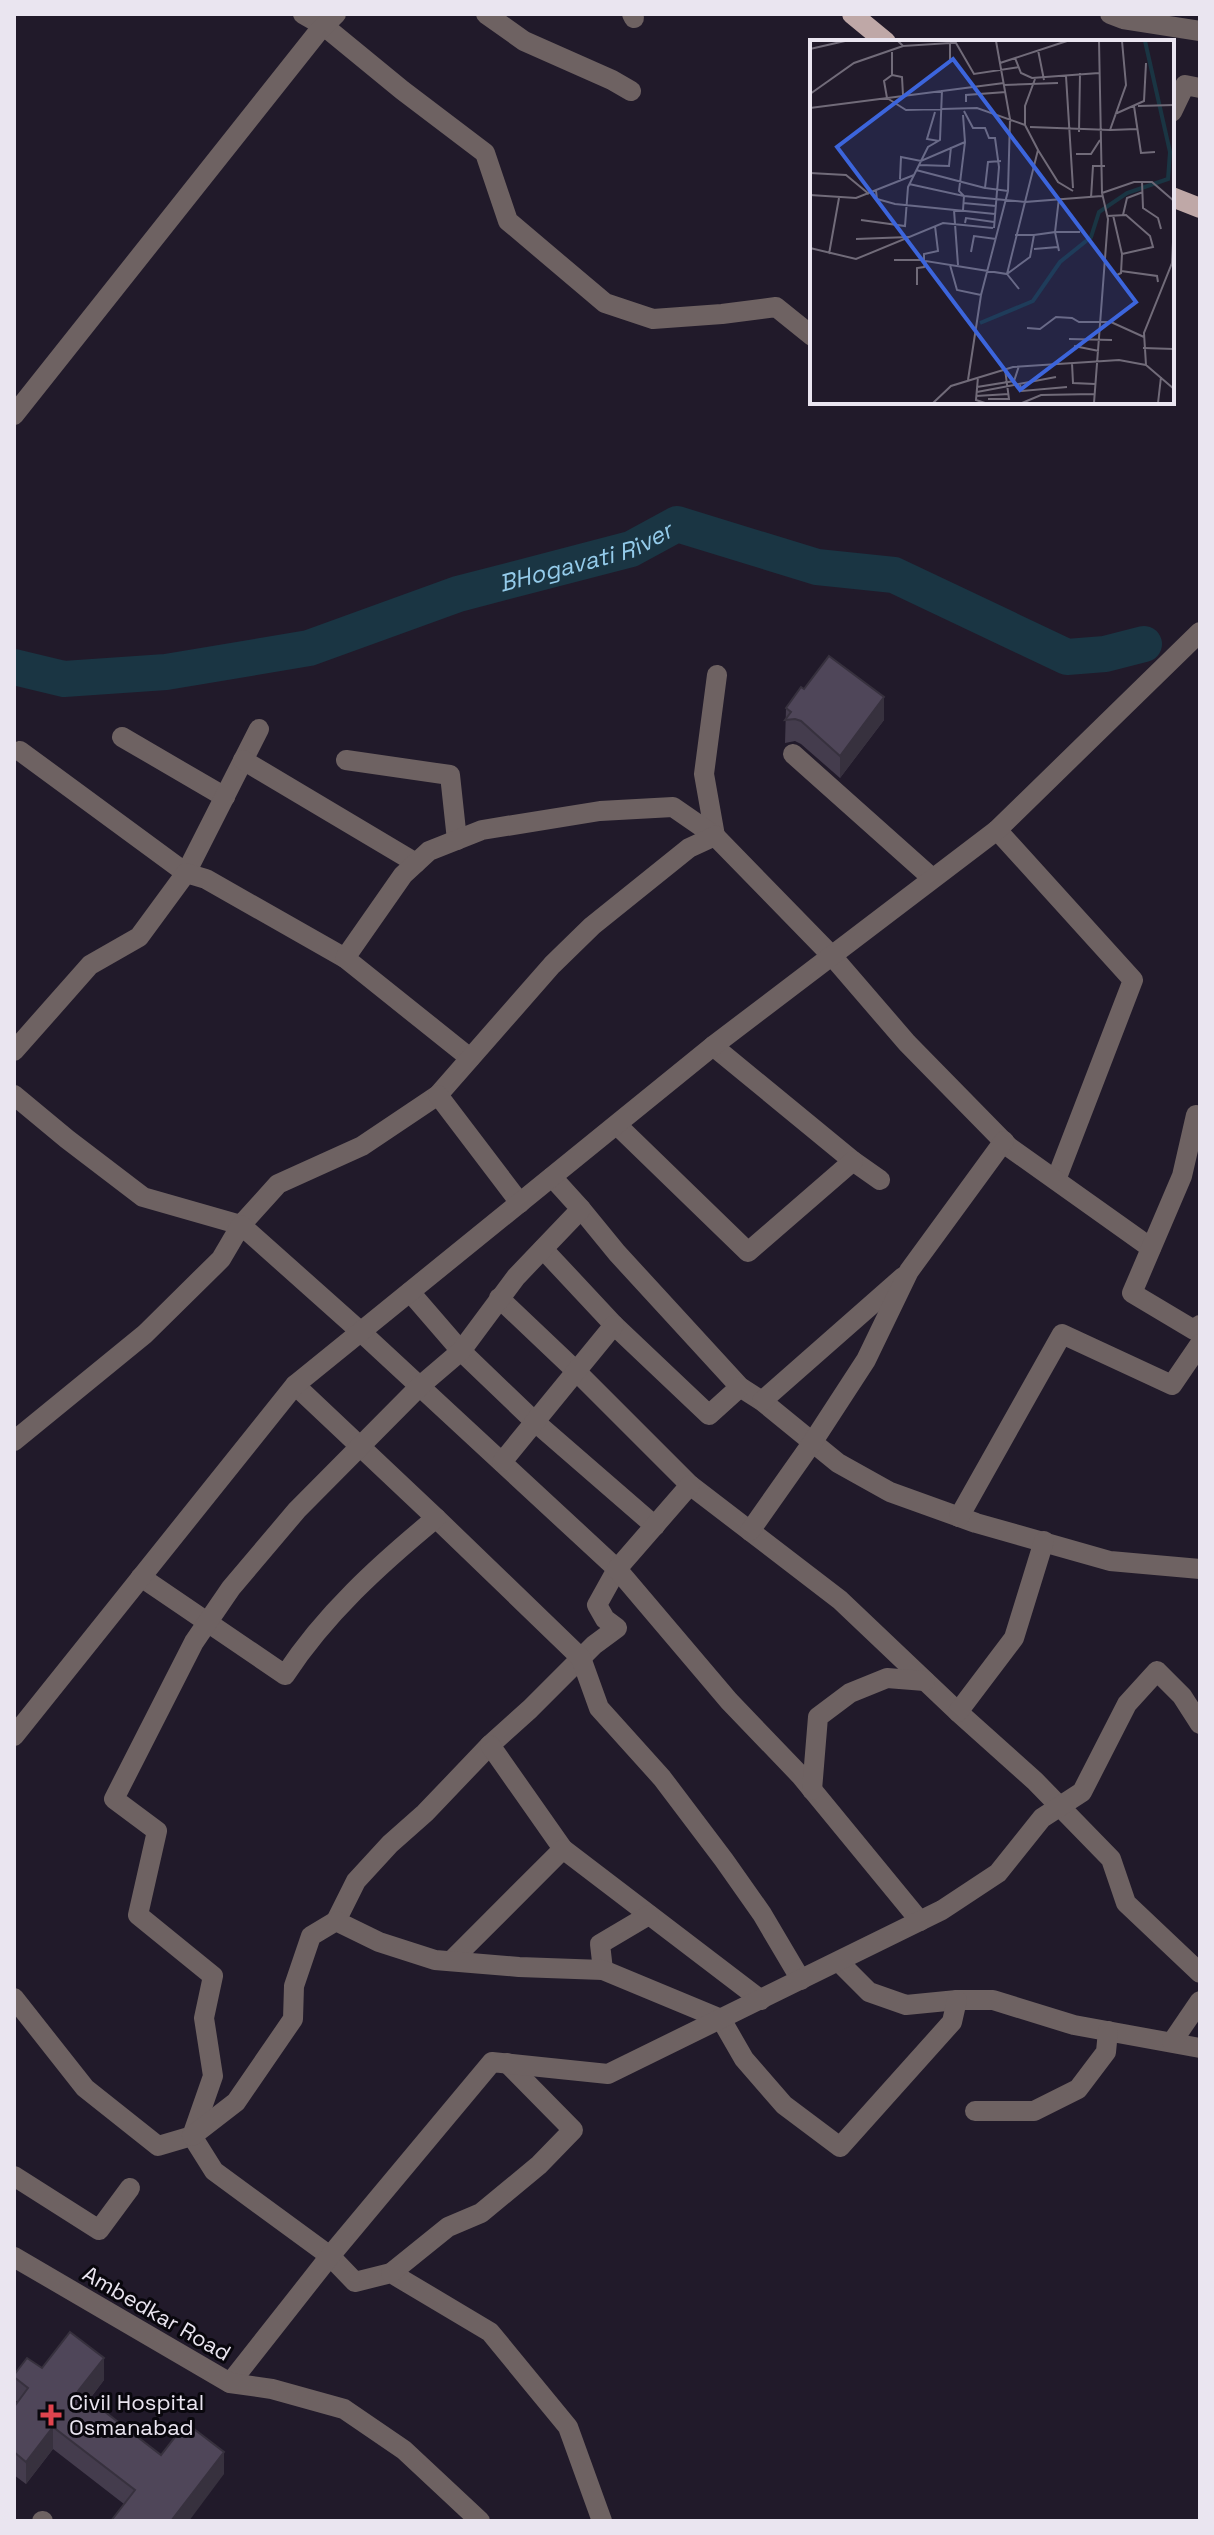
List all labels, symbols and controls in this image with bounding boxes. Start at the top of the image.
inset map [810,40,1174,404]
water label: BHogavati River [495,513,680,598]
street label: Ambedkar Road [78,2259,236,2367]
place label: Civil Hospital Osmanabad [69,2388,204,2441]
marker: Civil Hospital Osmanabad [40,2404,62,2426]

